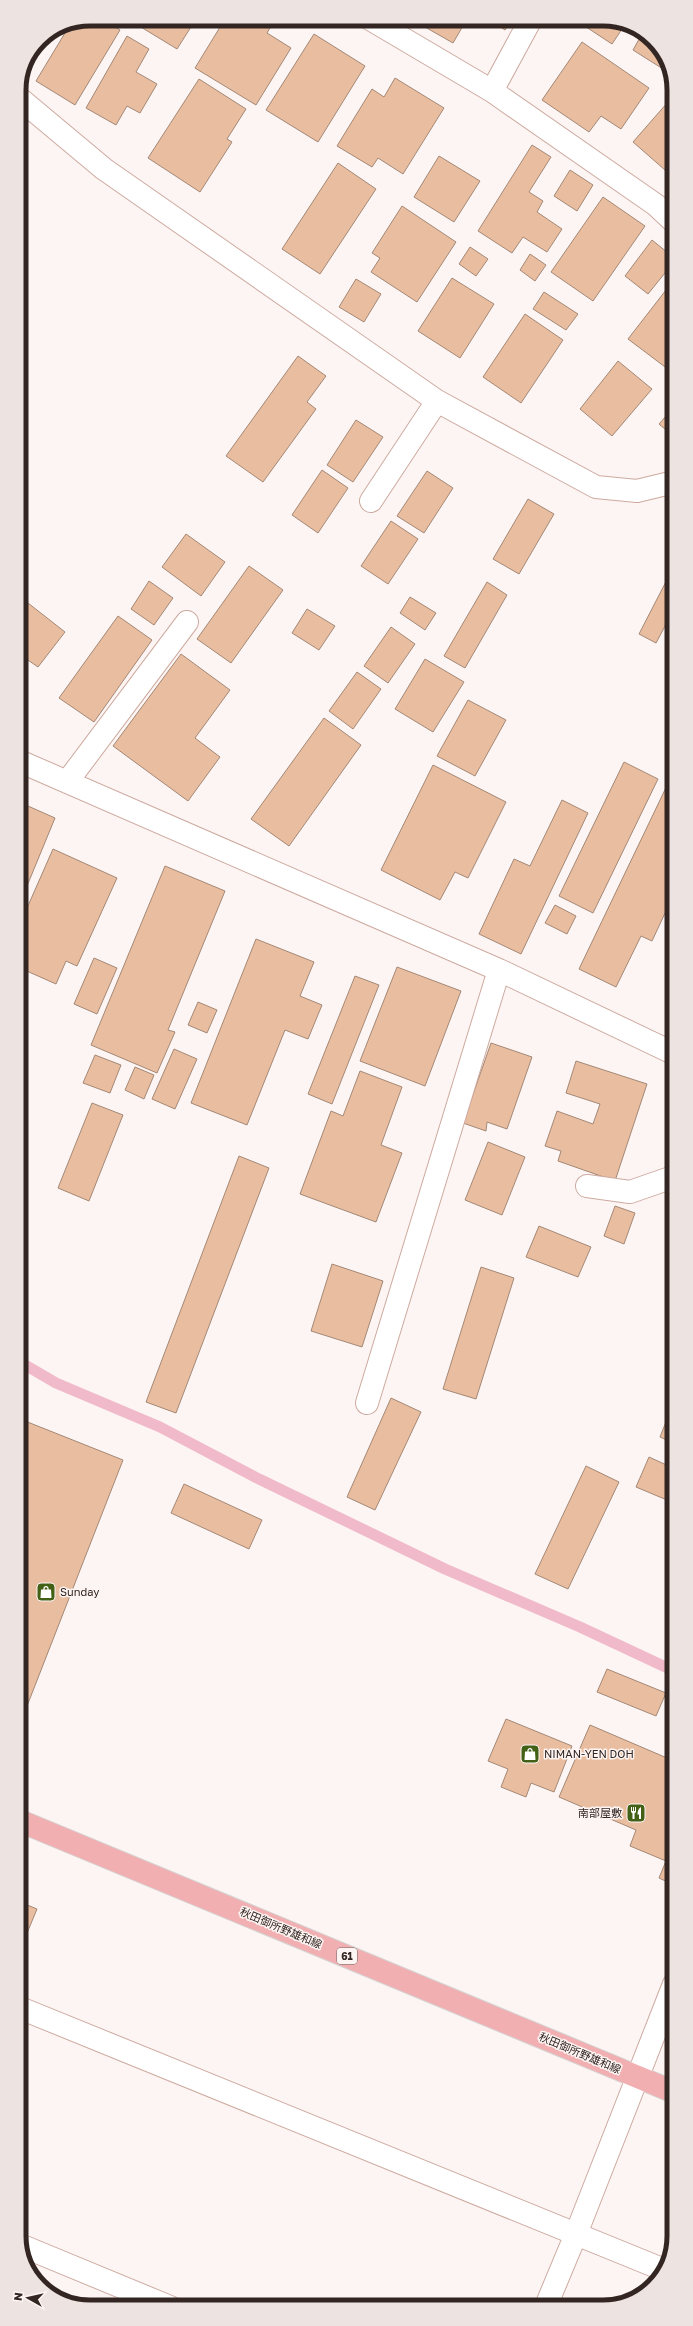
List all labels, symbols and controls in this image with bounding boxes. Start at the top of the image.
shop icon: Sunday [35,1581,57,1603]
place label: Sunday [60,1585,99,1598]
shop icon: NIMAN-YEN DOH [519,1743,541,1765]
place label: NIMAN-YEN DOH [544,1747,634,1760]
restaurant icon: 南部屋敷 [625,1802,647,1824]
place label: 南部屋敷 [578,1806,622,1819]
street label: 秋田御所野雄和線 [238,1904,324,1951]
road number: 61 [337,1948,357,1964]
street label: 秋田御所野雄和線 [537,2029,623,2076]
north arrow [8,2278,48,2318]
text: N [11,2291,25,2302]

